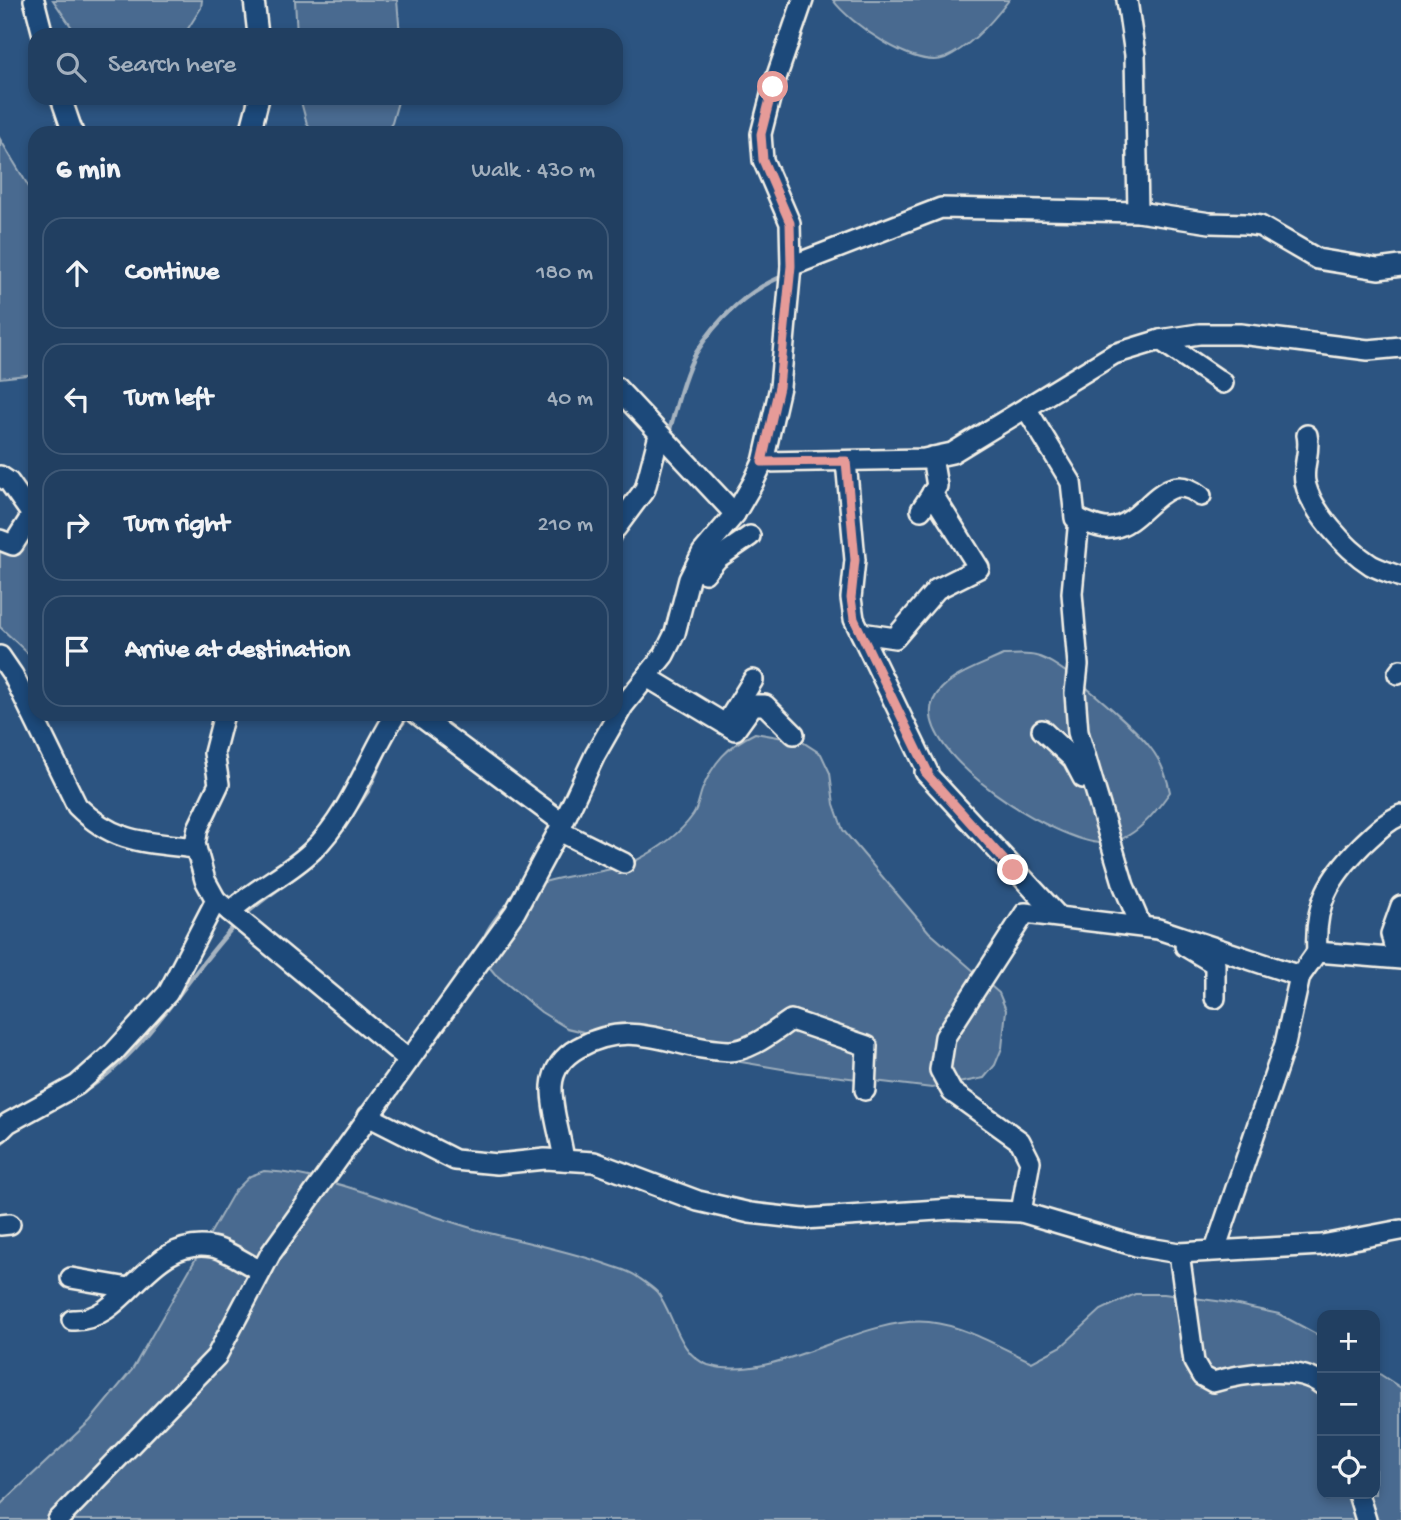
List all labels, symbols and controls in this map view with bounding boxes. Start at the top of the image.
search box [28,28,623,105]
icon: search [52,48,90,86]
text: Search here [108,51,236,82]
route start [757,71,788,102]
text: 6 min [56,154,120,189]
text: Walk · 430 m [472,158,595,185]
icon: ahead [58,254,96,292]
text: Continue [125,258,219,289]
text: 180 m [536,260,593,287]
icon: left [58,380,96,418]
text: Turn left [125,384,213,415]
text: 40 m [547,386,593,413]
icon: right [58,506,96,544]
text: Turn right [125,510,229,541]
text: 210 m [538,512,593,539]
icon: arrive [58,632,96,670]
text: Arrive at destination [125,636,350,667]
route end [997,854,1028,885]
map controls [1317,1310,1380,1499]
button: + [1317,1310,1380,1373]
button: − [1317,1373,1380,1436]
button: locate [1317,1436,1380,1499]

